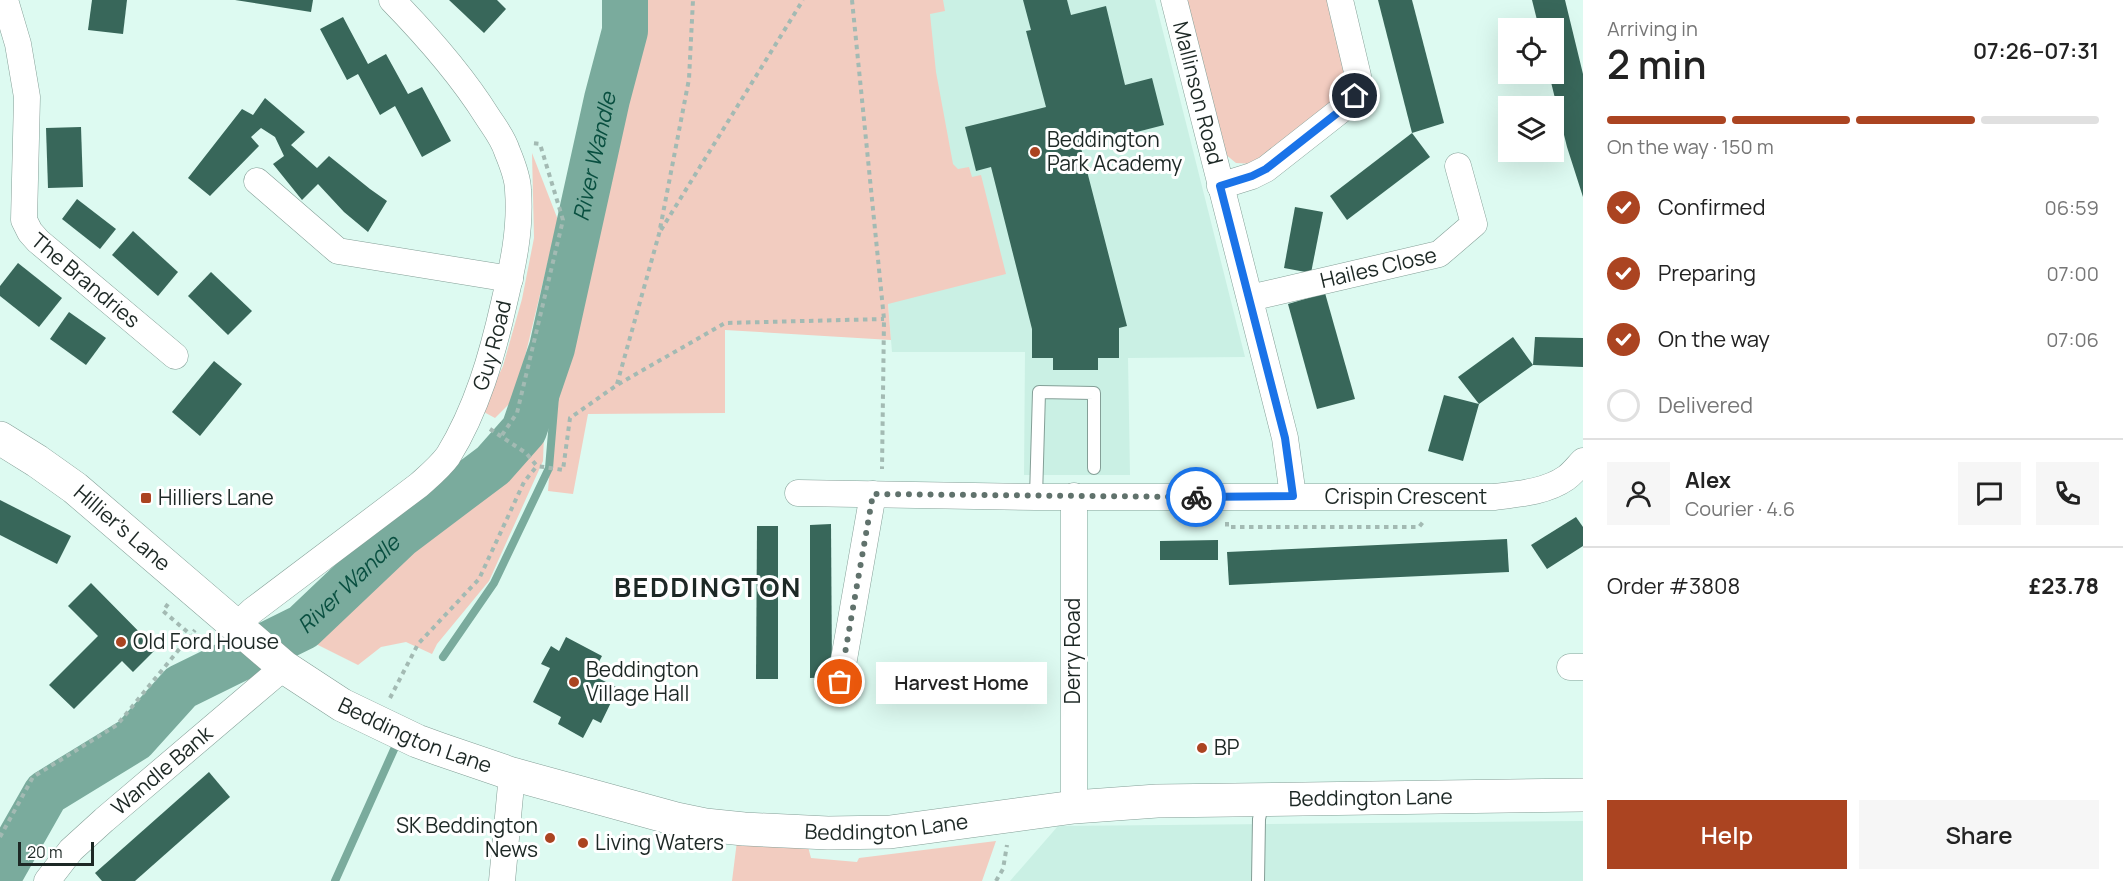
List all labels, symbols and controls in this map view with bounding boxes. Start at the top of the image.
text: Arriving in [1607,15,1698,42]
street label: Mallinson Road [1167,18,1230,167]
map controls [1498,18,1564,162]
button: locate [1498,18,1564,84]
text: 07:26–07:31 [1973,36,2099,66]
text: 2 min [1607,37,1706,91]
pin [1329,70,1380,121]
icon: home [1338,79,1371,112]
water label: River Wandle [566,88,623,224]
button: layers [1498,96,1564,162]
place label: Beddington Park Academy [1047,125,1182,177]
text: On the way · 150 m [1607,133,1774,160]
marker: Beddington Park Academy [1028,145,1042,159]
icon: check [1607,191,1640,224]
text: Confirmed [1658,192,1766,222]
text: 06:59 [2044,194,2099,221]
street label: The Brandries [26,226,146,334]
street label: Hailes Close [1317,240,1439,294]
icon: check [1607,257,1640,290]
text: Preparing [1658,258,1756,288]
text: 07:00 [2046,260,2099,287]
street label: Guy Road [465,297,517,394]
icon: check [1607,323,1640,356]
text: On the way [1658,324,1770,354]
text: 07:06 [2046,326,2099,353]
text: Delivered [1658,390,1753,420]
button: person [1607,462,1670,525]
button: chat [1958,462,2021,525]
button: phone [2036,462,2099,525]
text: Alex [1685,465,1731,495]
courier [1166,467,1226,527]
street label: Hillier's Lane [68,478,177,577]
icon: bike [1180,481,1213,514]
street label: Crispin Crescent [1325,482,1487,510]
place label: Hilliers Lane [158,483,274,511]
marker: Hilliers Lane [139,491,153,505]
text: Courier · 4.6 [1685,495,1795,522]
water label: River Wandle [291,527,407,640]
district label: BEDDINGTON [614,568,802,605]
text: Order #3808 [1607,571,1740,601]
text: £23.78 [2029,571,2099,601]
street label: Derry Road [1058,598,1086,704]
place label: Old Ford House [133,627,279,655]
marker: Old Ford House [114,635,128,649]
place label: Beddington Village Hall [586,655,699,707]
pin [814,656,865,707]
callout: Harvest Home [876,661,1047,703]
icon: bag [823,665,856,698]
text: Harvest Home [894,669,1029,696]
marker: Beddington Village Hall [567,675,581,689]
street label: Beddington Lane [334,690,496,779]
street label: Wandle Bank [105,719,218,821]
place label: BP [1214,733,1240,761]
marker: BP [1195,741,1209,755]
street label: Beddington Lane [1288,782,1453,812]
button: Help [1607,800,1847,869]
button: Share [1859,800,2099,869]
street label: Beddington Lane [804,807,970,846]
place label: SK Beddington News [396,811,538,863]
place label: Living Waters [595,828,724,856]
marker: SK Beddington News [543,831,557,845]
marker: Living Waters [576,836,590,850]
scale bar [18,839,94,866]
text: 20 m [27,841,63,863]

